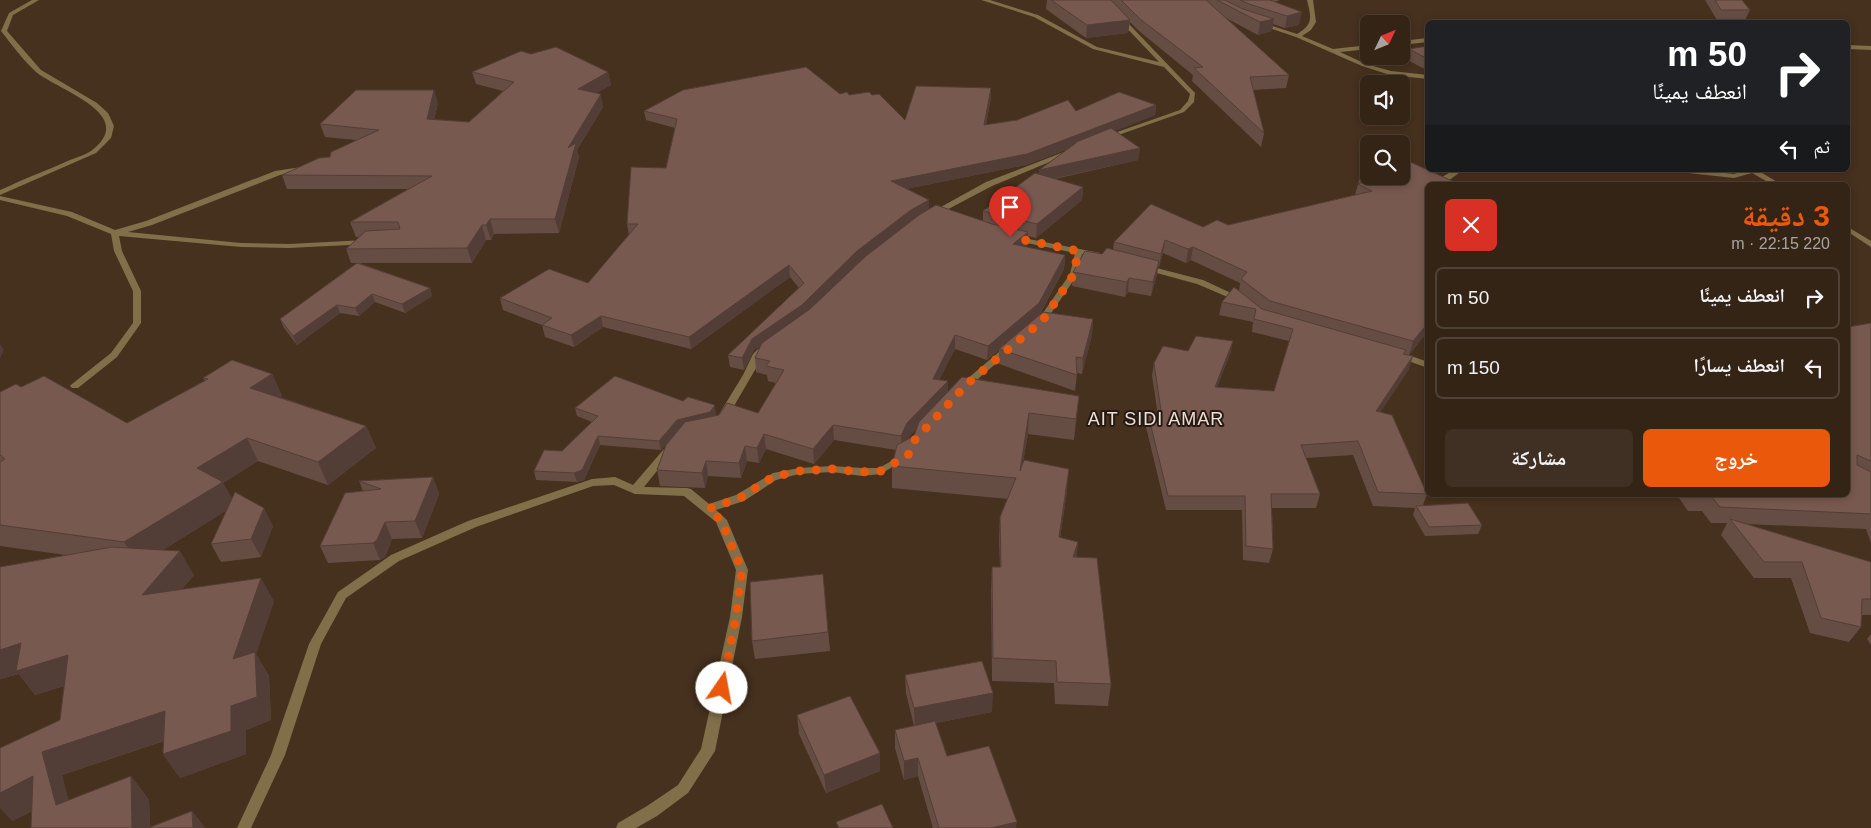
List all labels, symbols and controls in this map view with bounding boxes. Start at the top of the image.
north arrow [1360,15,1410,65]
map controls [1360,15,1410,185]
text: 50 m [1667,34,1747,73]
icon: right [1765,40,1830,105]
button: sound [1360,75,1410,125]
text: انعطف يمينًا [1652,79,1747,104]
button: search [1360,135,1410,185]
icon: left [1775,135,1803,163]
text: ثم [1813,136,1830,157]
pin [989,186,1031,237]
icon: arrive [996,193,1024,221]
button: close [1445,199,1497,251]
text: 3 دقيقة [1742,199,1830,232]
text: 220 m · 22:15 [1731,235,1830,252]
icon: right [1800,284,1828,312]
text: انعطف يمينًا [1699,285,1785,306]
text: 50 m [1447,287,1489,308]
icon: left [1800,354,1828,382]
text: انعطف يسارًا [1694,355,1785,376]
text: 150 m [1447,357,1500,378]
district label: AIT SIDI AMAR [1088,409,1224,429]
button: مشاركة [1445,429,1633,487]
button: خروج [1643,429,1830,487]
position arrow [695,661,747,713]

